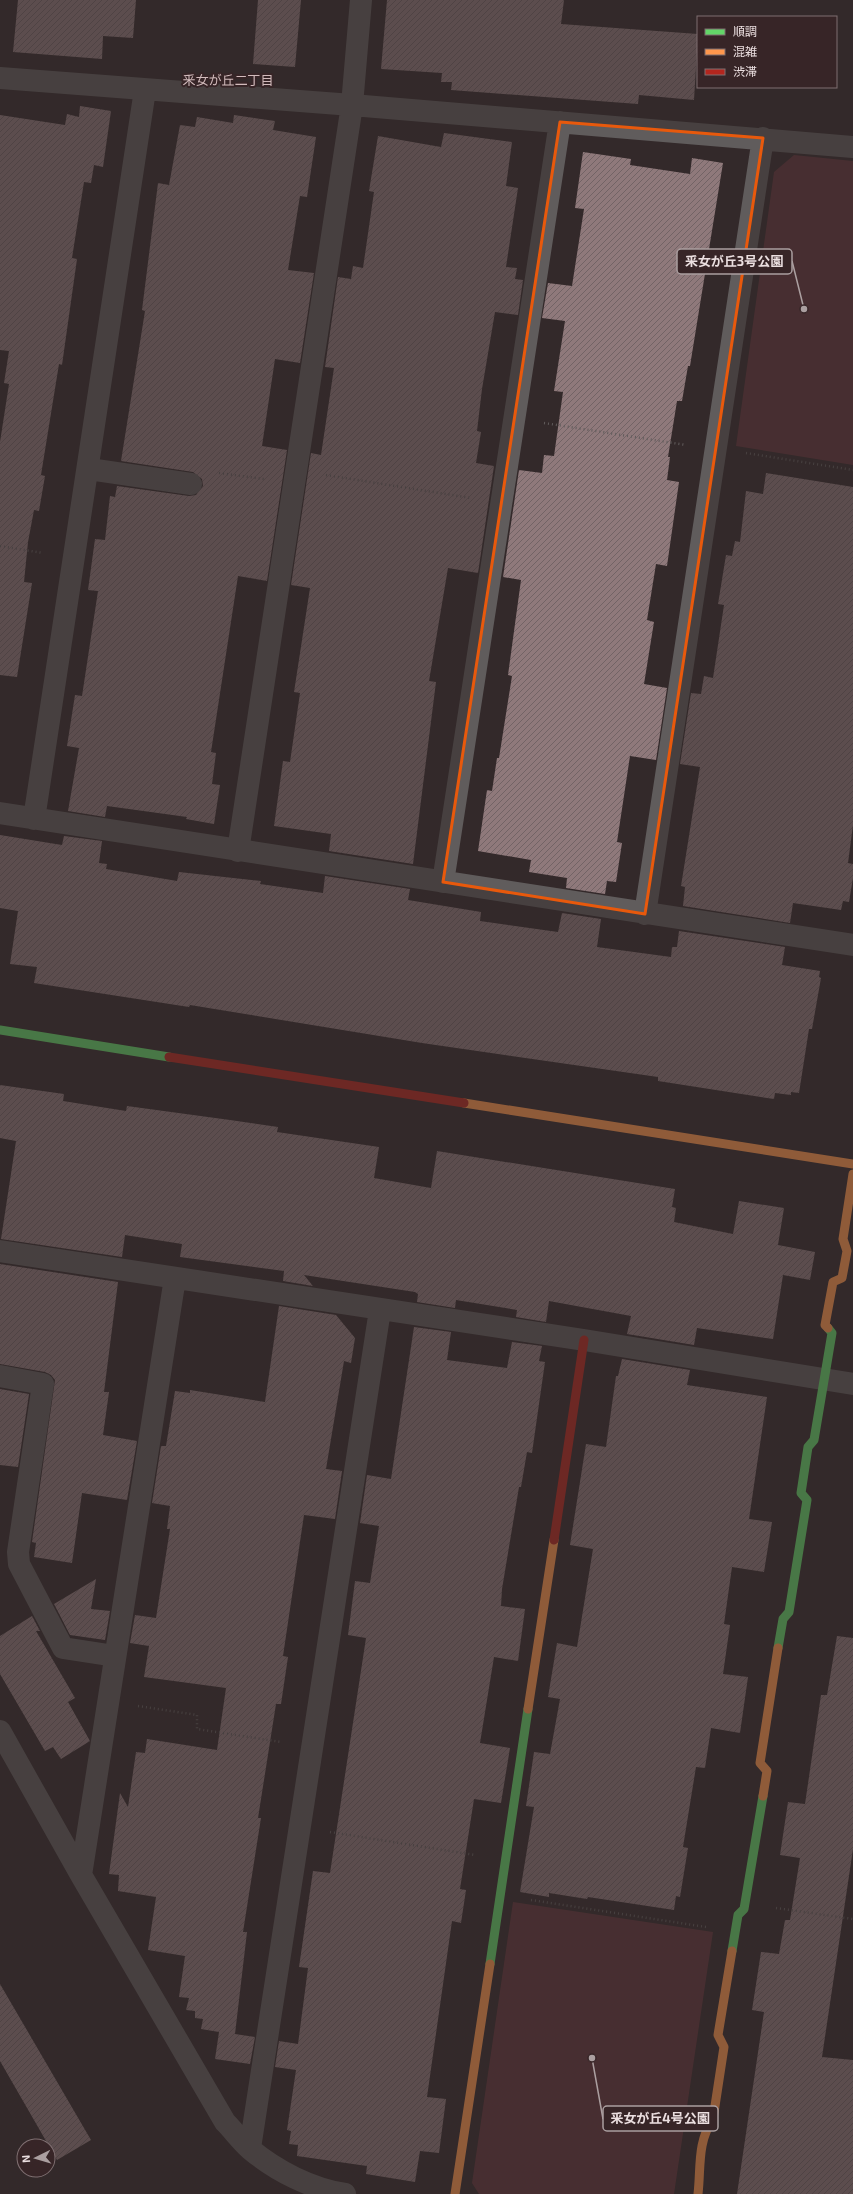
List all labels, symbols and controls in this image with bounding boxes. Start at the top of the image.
legend [697,16,837,88]
text: 順調 [733,24,757,38]
text: 混雑 [733,44,757,58]
text: 渋滞 [733,64,757,78]
district label: 釆女が丘二丁目 [182,72,274,88]
callout: 釆女が丘3号公園 [677,249,792,274]
text: 釆女が丘3号公園 [685,253,783,269]
callout: 釆女が丘4号公園 [603,2106,718,2131]
text: 釆女が丘4号公園 [610,2110,710,2126]
north arrow [16,2138,56,2178]
text: N [19,2154,32,2163]

